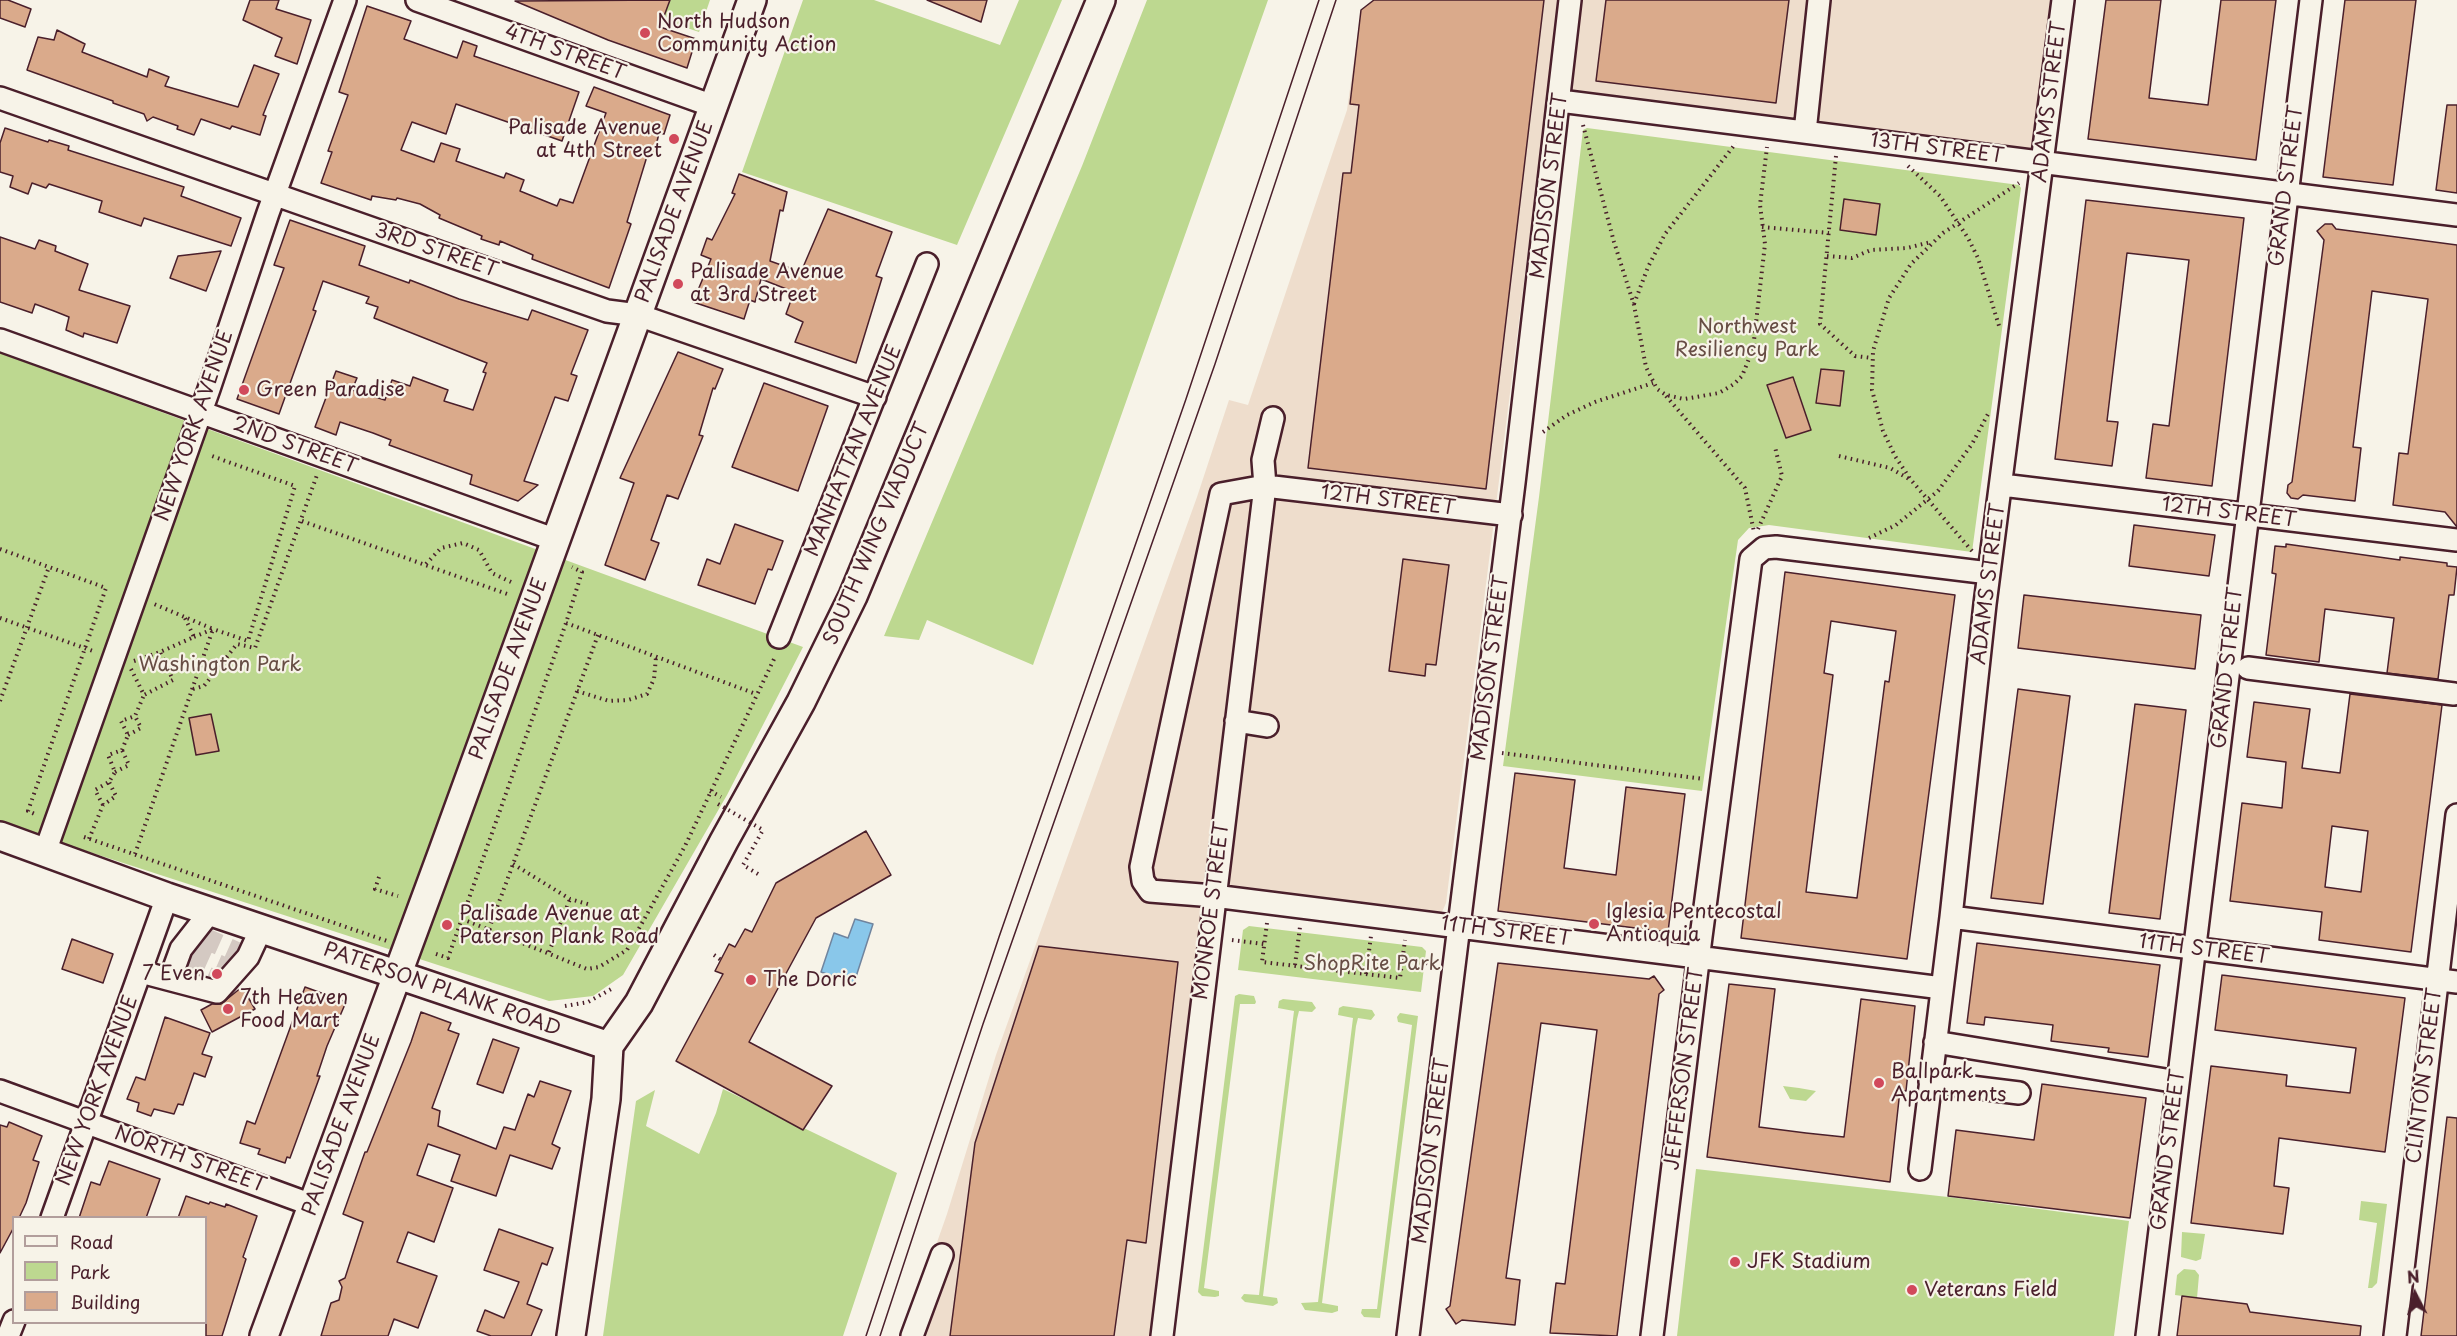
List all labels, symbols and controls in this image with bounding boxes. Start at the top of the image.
place label: North Hudson Community Action [657,10,837,57]
street label: 4TH STREET [501,20,629,86]
street label: ADAMS STREET [2028,20,2072,184]
marker: North Hudson Community Action [638,26,652,40]
street label: MADISON STREET [1527,92,1573,280]
street label: GRAND STREET [2265,104,2309,268]
place label: Palisade Avenue at 4th Street [508,116,662,163]
street label: PALISADE AVENUE [631,118,719,306]
street label: 13TH STREET [1869,129,2005,169]
marker: Palisade Avenue at 4th Street [667,132,681,146]
street label: 3RD STREET [371,219,501,283]
place label: Palisade Avenue at 3rd Street [690,260,844,307]
marker: Palisade Avenue at 3rd Street [671,277,685,291]
park label: Northwest Resiliency Park [1675,315,1819,362]
street label: NEW YORK AVENUE [151,327,239,525]
street label: MANHATTAN AVENUE [801,342,907,560]
place label: Green Paradise [256,378,405,402]
marker: Green Paradise [237,383,251,397]
street label: 2ND STREET [229,412,361,480]
street label: SOUTH WING VIADUCT [819,419,935,649]
street label: 12TH STREET [1319,481,1457,521]
street label: 12TH STREET [2160,493,2298,533]
street label: ADAMS STREET [1967,502,2011,666]
street label: MADISON STREET [1468,574,1514,762]
street label: PALISADE AVENUE [465,575,553,763]
street label: GRAND STREET [2208,586,2248,750]
park label: Washington Park [138,653,302,677]
street label: MONROE STREET [1189,821,1235,1001]
place label: Iglesia Pentecostal Antioquia [1606,900,1782,947]
place label: Palisade Avenue at Paterson Plank Road [459,902,659,949]
street label: 11TH STREET [1440,912,1572,952]
marker: Iglesia Pentecostal Antioquia [1587,917,1601,931]
marker: Palisade Avenue at Paterson Plank Road [440,918,454,932]
street label: 11TH STREET [2138,930,2270,970]
street label: PATERSON PLANK ROAD [320,938,564,1042]
park label: ShopRite Park [1303,952,1441,976]
place label: 7 Even [142,962,205,986]
street label: JEFFERSON STREET [1661,966,1709,1172]
marker: 7 Even [210,967,224,981]
place label: The Doric [763,968,857,992]
marker: The Doric [744,973,758,987]
place label: 7th Heaven Food Mart [240,986,348,1033]
street label: CLINTON STREET [2402,987,2448,1165]
street label: NEW YORK AVENUE [52,992,144,1190]
marker: 7th Heaven Food Mart [221,1002,235,1016]
street label: PALISADE AVENUE [298,1031,386,1219]
street label: MADISON STREET [1409,1057,1455,1245]
place label: Ballpark Apartments [1891,1060,2007,1107]
street label: GRAND STREET [2147,1068,2191,1232]
marker: Ballpark Apartments [1872,1076,1886,1090]
street label: NORTH STREET [111,1121,269,1199]
legend [12,1216,207,1324]
text: Road [70,1228,114,1255]
place label: JFK Stadium [1747,1250,1871,1274]
marker: JFK Stadium [1728,1255,1742,1269]
text: Park [70,1258,110,1285]
north arrow [2385,1264,2445,1324]
text: N [2406,1264,2421,1289]
place label: Veterans Field [1924,1278,2058,1302]
marker: Veterans Field [1905,1283,1919,1297]
text: Building [70,1288,140,1315]

